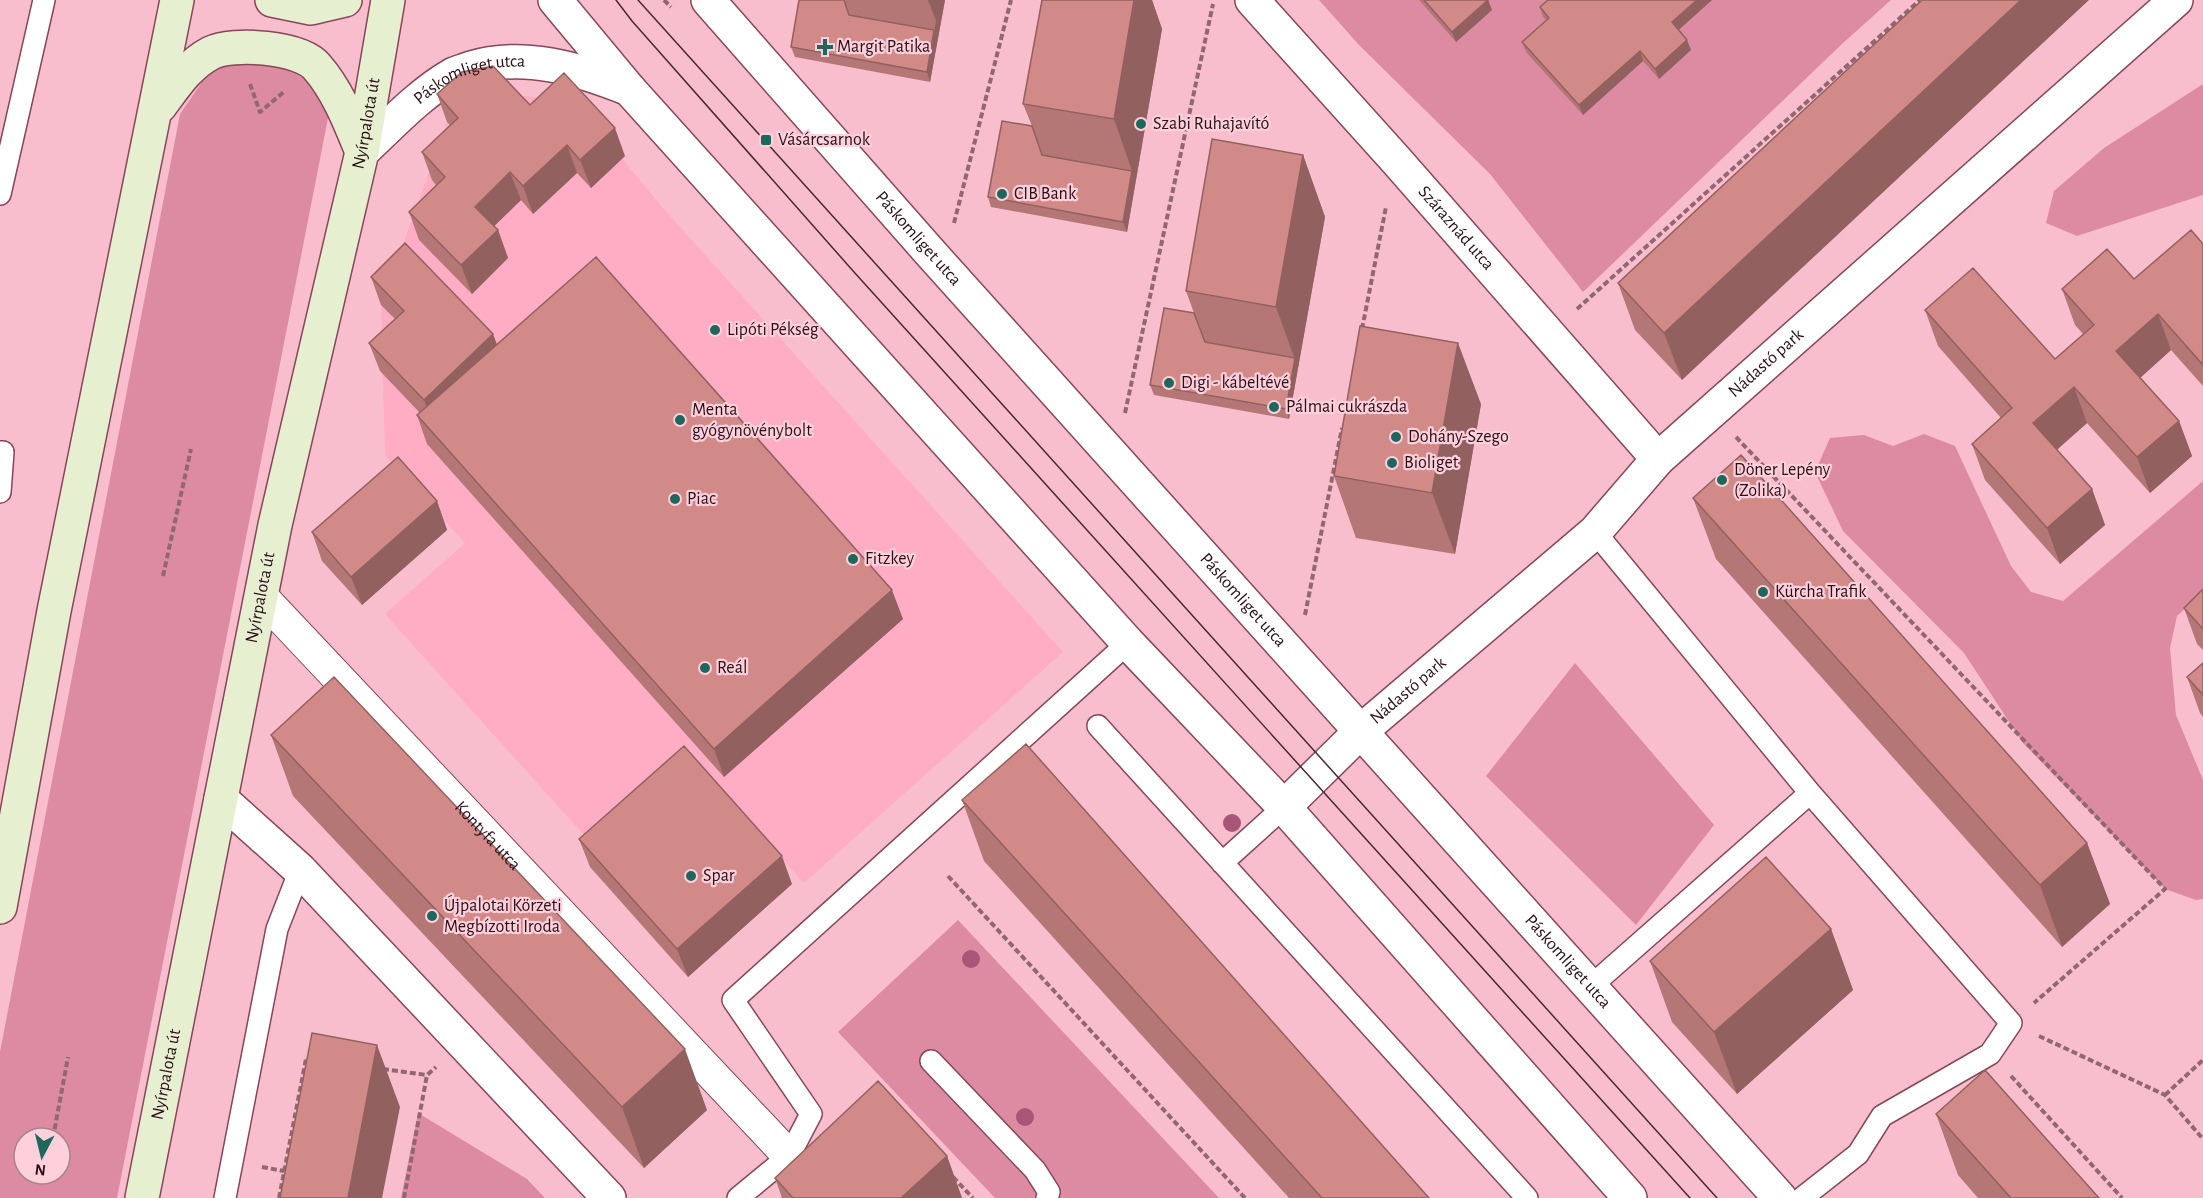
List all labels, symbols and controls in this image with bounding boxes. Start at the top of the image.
place label: Margit Patika [837,38,930,56]
marker: Margit Patika [818,40,832,54]
street label: Páskomliget utca [410,53,525,108]
street label: Nyírpalota út [349,76,384,171]
place label: Szabi Ruhajavító [1153,115,1270,133]
marker: Szabi Ruhajavító [1134,117,1148,131]
place label: Vásárcsarnok [778,131,871,149]
marker: Vásárcsarnok [759,133,773,147]
street label: Száraznád utca [1414,183,1497,274]
place label: CIB Bank [1014,185,1077,203]
marker: CIB Bank [995,187,1009,201]
street label: Páskomliget utca [872,188,964,289]
place label: Lipóti Pékség [727,321,819,339]
marker: Lipóti Pékség [708,323,722,337]
street label: Nádastó park [1725,325,1808,401]
place label: Digi - kábeltévé [1181,374,1289,392]
marker: Digi - kábeltévé [1162,376,1176,390]
place label: Pálmai cukrászda [1286,398,1407,416]
marker: Pálmai cukrászda [1267,400,1281,414]
place label: Menta gyógynövénybolt [692,401,812,440]
marker: Menta gyógynövénybolt [673,413,687,427]
place label: Dohány-Szego [1408,428,1509,446]
marker: Dohány-Szego [1389,430,1403,444]
place label: Bioliget [1404,454,1459,472]
marker: Bioliget [1385,456,1399,470]
place label: Döner Lepény (Zolika) [1734,461,1831,500]
marker: Döner Lepény (Zolika) [1715,473,1729,487]
place label: Piac [687,490,716,508]
marker: Piac [668,492,682,506]
street label: Nyírpalota út [243,550,278,645]
place label: Fitzkey [865,550,915,568]
street label: Páskomliget utca [1196,550,1289,651]
marker: Fitzkey [846,552,860,566]
place label: Kürcha Trafik [1775,583,1867,601]
marker: Kürcha Trafik [1756,585,1770,599]
street label: Nádastó park [1367,653,1450,728]
place label: Reál [717,659,747,677]
marker: Reál [698,661,712,675]
street label: Kontyfa utca [451,798,524,874]
place label: Spar [703,867,735,885]
marker: Spar [684,869,698,883]
place label: Újpalotai Körzeti Megbízotti Iroda [444,894,562,936]
marker: Újpalotai Körzeti Megbízotti Iroda [425,909,439,923]
street label: Páskomliget utca [1521,911,1614,1012]
street label: Nyírpalota út [149,1027,184,1121]
north arrow [12,1126,72,1186]
text: N [34,1161,47,1179]

